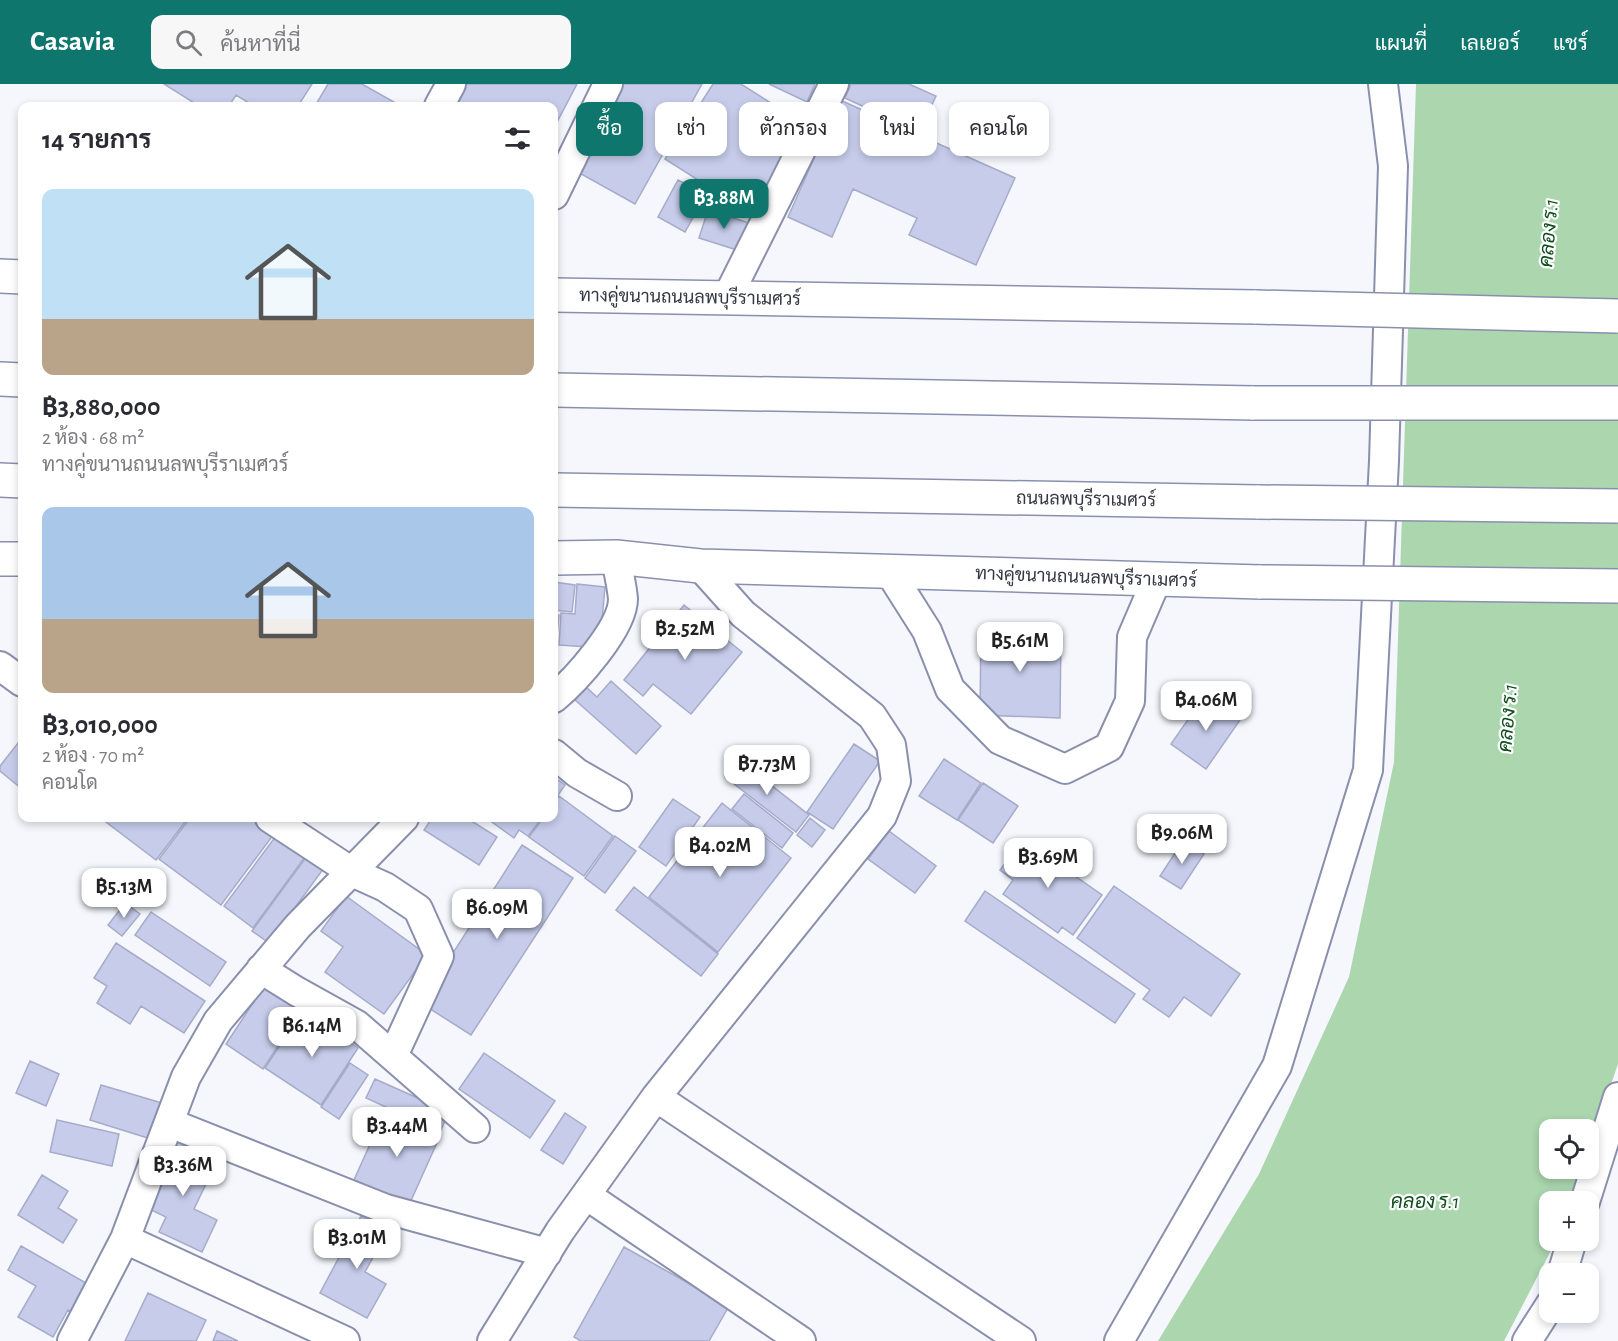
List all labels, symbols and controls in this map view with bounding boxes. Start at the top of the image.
search box [151,15,571,69]
icon: search [172,26,205,59]
text: Casavia [30,28,115,56]
text: ค้นหาที่นี่ [220,33,301,55]
text: แผนที่ [1375,33,1427,54]
text: เลเยอร์ [1460,33,1520,54]
text: แชร์ [1553,33,1588,54]
chip: ซื้อ [576,102,643,156]
chip: เช่า [655,102,727,156]
chip: ตัวกรอง [739,102,848,156]
chip: ใหม่ [860,102,937,156]
chip: คอนโด [949,102,1049,156]
icon: filters [501,122,534,155]
text: 14 รายการ [42,127,152,153]
pin: ฿3.88M [675,179,773,230]
text: ฿3.88M [694,188,754,208]
water label: คลอง ร.1 [1536,198,1562,268]
icon: home [234,228,342,336]
street label: ทางคู่ขนานถนนลพบุรีราเมศวร์ [579,282,801,312]
text: ฿3,880,000 [42,394,161,420]
text: 2 ห้อง · 68 m² [42,428,144,448]
text: ทางคู่ขนานถนนลพบุรีราเมศวร์ [42,455,289,475]
street label: ถนนลพบุรีราเมศวร์ [1016,485,1156,512]
icon: home [234,546,342,654]
street label: ทางคู่ขนานถนนลพบุรีราเมศวร์ [975,560,1198,594]
pin: ฿2.52M [636,610,734,661]
text: ฿2.52M [655,619,715,639]
pin: ฿5.61M [971,622,1069,673]
text: ฿5.61M [991,631,1049,651]
pin: ฿4.06M [1157,681,1255,732]
water label: คลอง ร.1 [1495,683,1521,753]
text: ฿4.06M [1175,690,1237,710]
text: ฿3,010,000 [42,712,158,738]
pin: ฿7.73M [718,745,816,796]
text: 2 ห้อง · 70 m² [42,746,144,766]
text: ฿7.73M [738,754,796,774]
text: คอนโด [42,773,98,793]
pin: ฿9.06M [1133,814,1231,865]
text: ฿9.06M [1151,823,1213,843]
pin: ฿4.02M [671,827,769,878]
text: ฿4.02M [689,836,751,856]
pin: ฿3.69M [999,838,1097,889]
text: ฿3.69M [1018,847,1078,867]
pin: ฿5.13M [75,868,173,919]
text: ฿5.13M [95,877,153,897]
pin: ฿6.09M [448,889,546,940]
text: ฿6.09M [466,898,528,918]
pin: ฿6.14M [263,1007,361,1058]
text: ฿6.14M [282,1016,342,1036]
pin: ฿3.44M [348,1107,446,1158]
text: ฿3.44M [366,1116,428,1136]
map controls [1539,1119,1599,1323]
button: locate [1539,1119,1599,1179]
pin: ฿3.36M [134,1146,232,1197]
text: ฿3.36M [153,1155,213,1175]
button: + [1539,1191,1599,1251]
water label: คลอง ร.1 [1391,1192,1459,1212]
pin: ฿3.01M [308,1219,406,1270]
text: ฿3.01M [328,1228,386,1248]
button: − [1539,1263,1599,1323]

